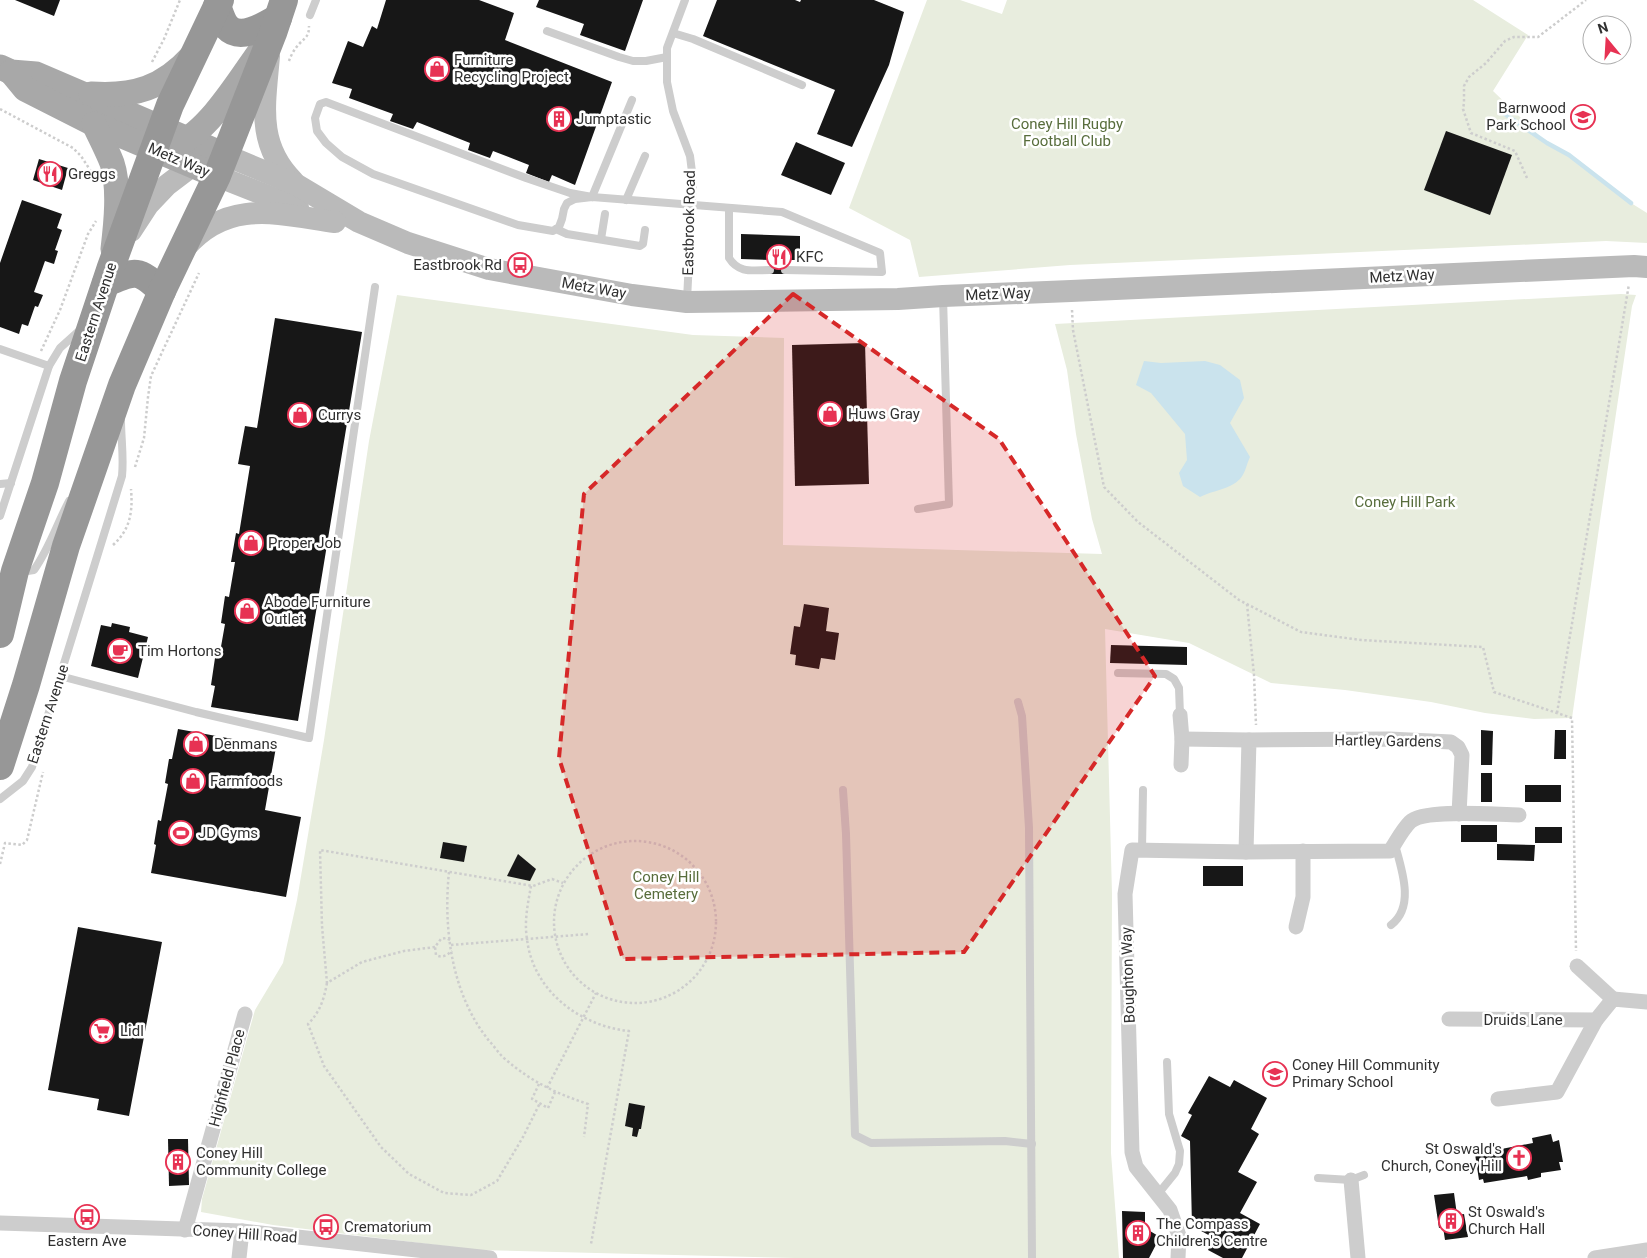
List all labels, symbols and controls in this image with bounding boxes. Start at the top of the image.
north arrow [1582,15,1632,65]
text: N [1596,18,1610,37]
place label: Furniture Recycling Project [454,51,569,86]
shop icon: Furniture Recycling Project [424,56,450,82]
place label: Barnwood Park School [1486,99,1566,134]
school or university icon: Barnwood Park School [1570,104,1596,130]
building icon: Jumptastic [546,106,572,132]
place label: Jumptastic [576,110,651,128]
park label: Coney Hill Rugby Football Club [1011,115,1123,150]
street label: Metz Way [145,139,213,181]
restaurant icon: Greggs [37,161,63,187]
place label: Greggs [68,165,116,183]
street label: Eastbrook Road [679,170,699,276]
restaurant icon: KFC [766,244,792,270]
place label: KFC [796,248,824,266]
bus stop icon: Eastbrook Rd [507,252,533,278]
place label: Eastbrook Rd [413,256,502,274]
street label: Eastern Avenue [71,260,121,364]
street label: Metz Way [1369,265,1435,287]
street label: Metz Way [560,273,628,303]
street label: Metz Way [965,284,1031,304]
shop icon: Huws Gray [817,401,843,427]
shop icon: Currys [287,402,313,428]
place label: Huws Gray [848,405,920,423]
place label: Currys [318,406,361,424]
park label: Coney Hill Park [1355,493,1456,511]
shop icon: Proper Job [238,530,264,556]
place label: Proper Job [268,534,341,552]
place label: Abode Furniture Outlet [264,593,370,628]
shop icon: Abode Furniture Outlet [234,598,260,624]
cafe icon: Tim Hortons [107,638,133,664]
place label: Tim Hortons [138,642,222,660]
street label: Eastern Avenue [23,662,73,766]
shop icon: Denmans [183,731,209,757]
street label: Hartley Gardens [1334,731,1442,751]
place label: Denmans [214,735,277,753]
shop icon: Farmfoods [180,768,206,794]
place label: Farmfoods [210,772,283,790]
sports icon: JD Gyms [168,820,194,846]
place label: JD Gyms [198,824,258,842]
park label: Coney Hill Cemetery [633,868,699,903]
street label: Boughton Way [1117,927,1139,1023]
street label: Druids Lane [1483,1011,1563,1029]
supermarket icon: Lidl [89,1018,115,1044]
place label: Lidl [120,1022,144,1040]
street label: Highfield Place [205,1027,249,1129]
place label: Coney Hill Community Primary School [1292,1056,1439,1091]
school or university icon: Coney Hill Community Primary School [1262,1061,1288,1087]
place label: St Oswald's Church, Coney Hill [1381,1140,1502,1175]
place label: Coney Hill Community College [196,1144,327,1179]
church icon: St Oswald's Church, Coney Hill [1506,1145,1532,1171]
building icon: Coney Hill Community College [165,1149,191,1175]
place label: St Oswald's Church Hall [1468,1203,1545,1238]
bus stop icon: Eastern Ave [74,1204,100,1230]
building icon: St Oswald's Church Hall [1438,1208,1464,1234]
bus stop icon: Crematorium [313,1214,339,1240]
place label: The Compass Children's Centre [1156,1215,1268,1250]
place label: Crematorium [344,1218,431,1236]
building icon: The Compass Children's Centre [1125,1220,1151,1246]
street label: Coney Hill Road [192,1221,298,1247]
place label: Eastern Ave [48,1232,127,1250]

